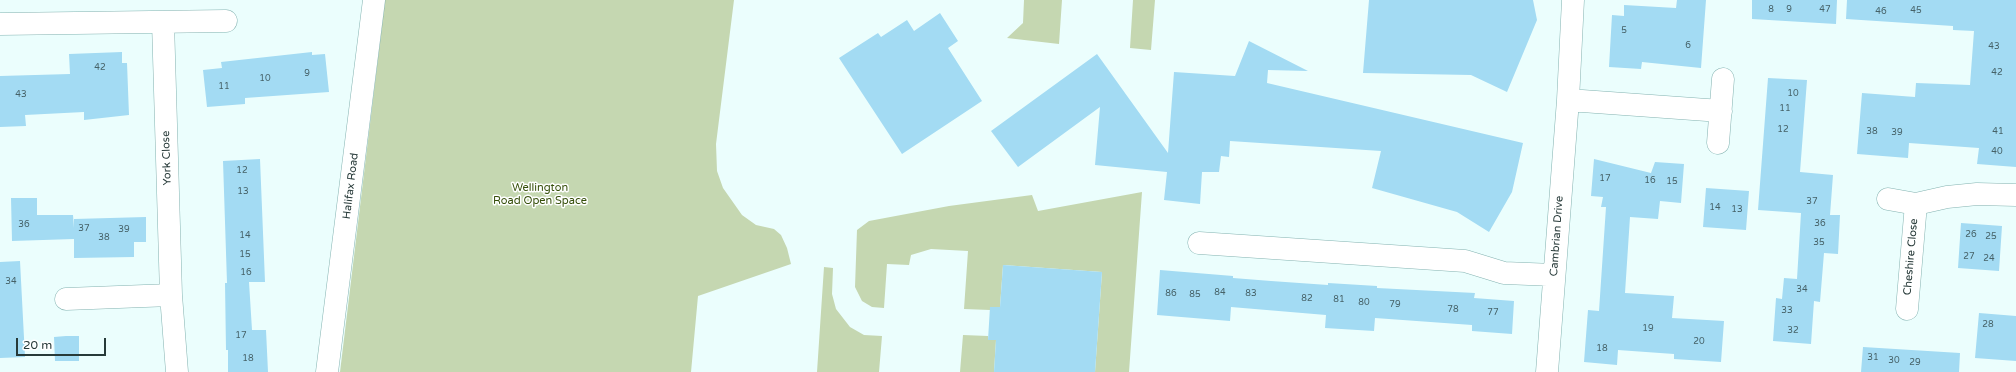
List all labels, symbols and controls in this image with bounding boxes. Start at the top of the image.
house number: 8 [1768,5,1774,15]
house number: 9 [1786,5,1792,15]
house number: 47 [1819,5,1831,15]
house number: 45 [1910,6,1922,16]
house number: 46 [1875,7,1887,17]
house number: 5 [1621,26,1627,36]
house number: 6 [1685,41,1691,51]
house number: 43 [1988,42,2000,52]
house number: 42 [94,63,106,73]
house number: 42 [1991,68,2003,78]
house number: 9 [304,69,310,79]
house number: 10 [259,74,271,84]
house number: 11 [218,82,230,92]
house number: 10 [1787,89,1799,99]
house number: 43 [15,90,27,100]
house number: 11 [1779,104,1791,114]
house number: 12 [1777,125,1789,135]
house number: 38 [1866,127,1878,137]
house number: 41 [1992,127,2004,137]
house number: 39 [1891,128,1903,138]
street label: York Close [159,131,175,185]
house number: 40 [1991,147,2003,157]
street label: Halifax Road [340,152,362,220]
house number: 12 [236,166,248,176]
house number: 17 [1599,174,1611,184]
house number: 16 [1644,176,1656,186]
house number: 15 [1666,177,1678,187]
park label: Wellington Road Open Space [493,181,587,207]
house number: 13 [237,187,249,197]
street label: Cambrian Drive [1548,195,1566,277]
house number: 37 [1806,197,1818,207]
house number: 14 [1709,203,1721,213]
house number: 13 [1731,205,1743,215]
street label: Cheshire Close [1901,218,1921,296]
house number: 36 [1814,219,1826,229]
house number: 36 [18,220,30,230]
house number: 37 [78,224,90,234]
house number: 39 [118,225,130,235]
house number: 26 [1965,230,1977,240]
house number: 14 [239,231,251,241]
house number: 25 [1985,232,1997,242]
house number: 38 [98,233,110,243]
house number: 35 [1813,238,1825,248]
house number: 15 [239,250,251,260]
house number: 27 [1963,252,1975,262]
house number: 24 [1983,254,1995,264]
house number: 16 [240,268,252,278]
house number: 34 [5,277,17,287]
house number: 34 [1796,285,1808,295]
house number: 84 [1214,288,1226,298]
house number: 86 [1165,289,1177,299]
house number: 83 [1245,289,1257,299]
house number: 85 [1189,290,1201,300]
house number: 82 [1301,294,1313,304]
house number: 81 [1333,295,1345,305]
house number: 80 [1358,298,1370,308]
house number: 79 [1389,300,1401,310]
house number: 78 [1447,305,1459,315]
house number: 33 [1781,306,1793,316]
house number: 77 [1487,308,1499,318]
house number: 28 [1982,320,1994,330]
house number: 19 [1642,324,1654,334]
house number: 32 [1787,326,1799,336]
scale bar [18,330,108,356]
house number: 17 [235,331,247,341]
house number: 20 [1693,337,1705,347]
text: 20 m [23,338,52,352]
house number: 18 [1596,344,1608,354]
house number: 31 [1867,353,1879,363]
house number: 18 [242,354,254,364]
house number: 30 [1888,356,1900,366]
house number: 29 [1909,358,1921,368]

